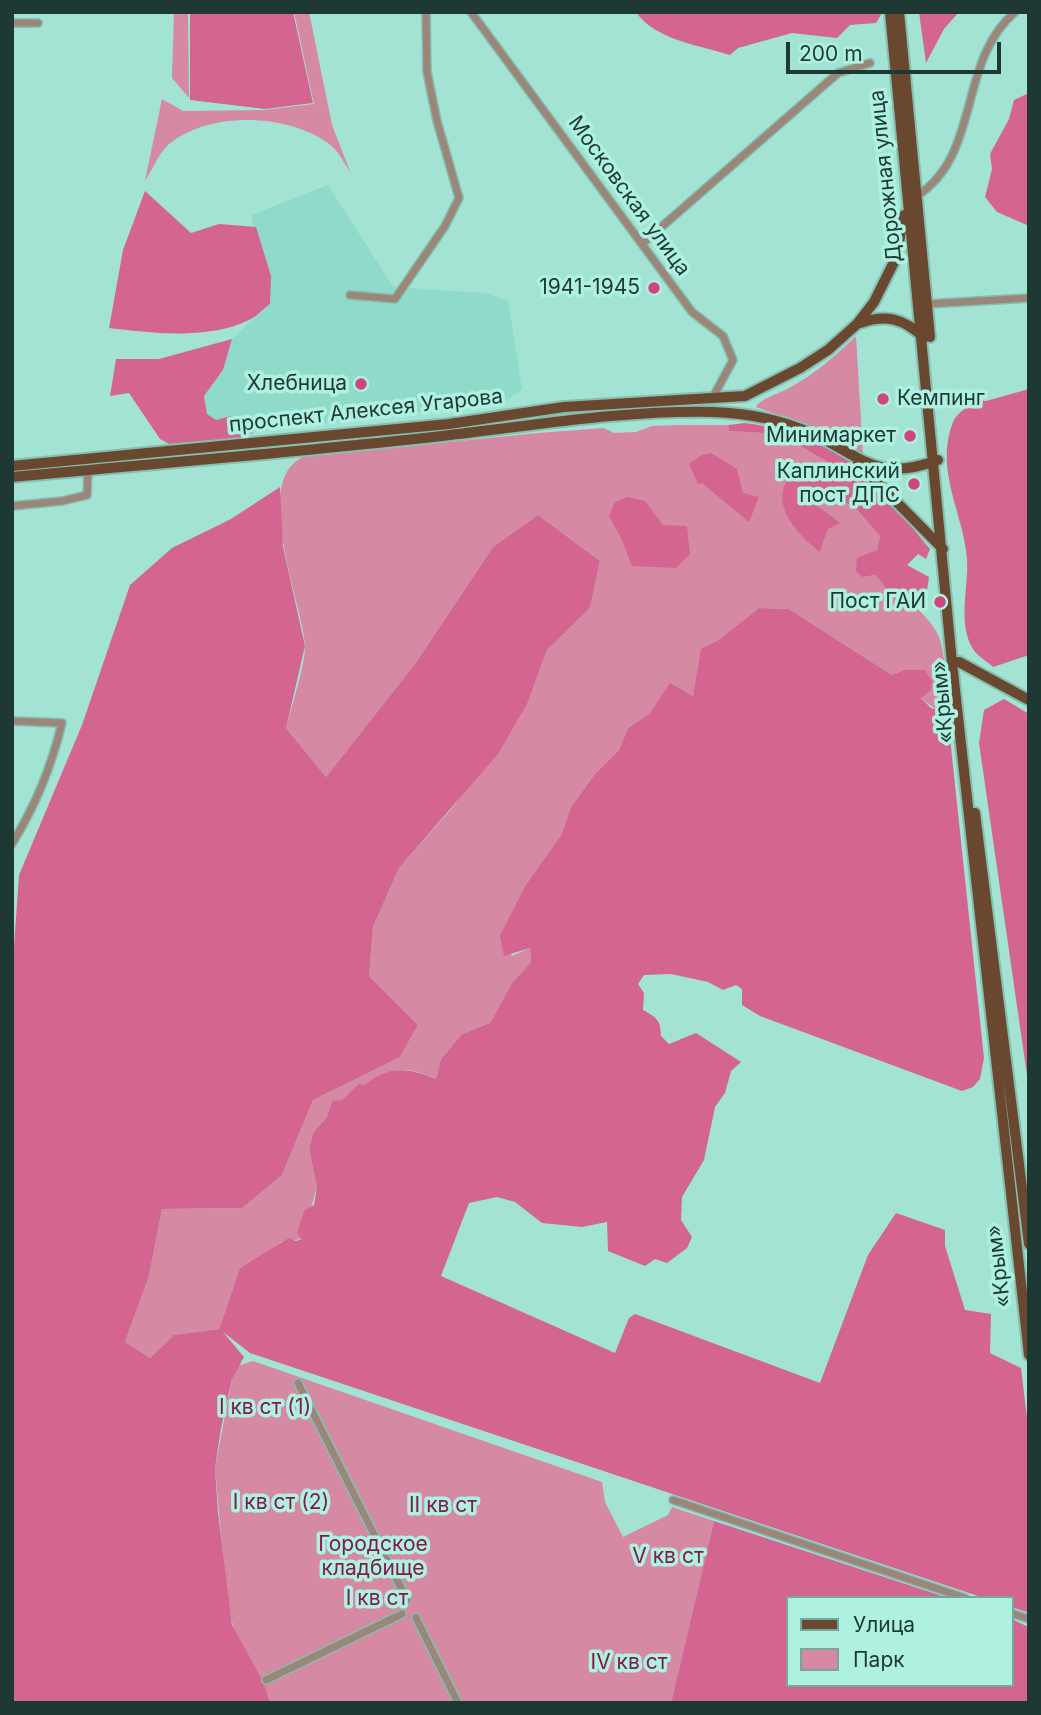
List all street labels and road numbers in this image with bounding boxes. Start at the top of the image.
street label: Дорожная улица [864,89,908,263]
street label: Московская улица [563,111,695,281]
street label: проспект Алексея Угарова [228,384,504,438]
street label: «Крым» [927,660,959,744]
street label: «Крым» [981,1223,1017,1309]

